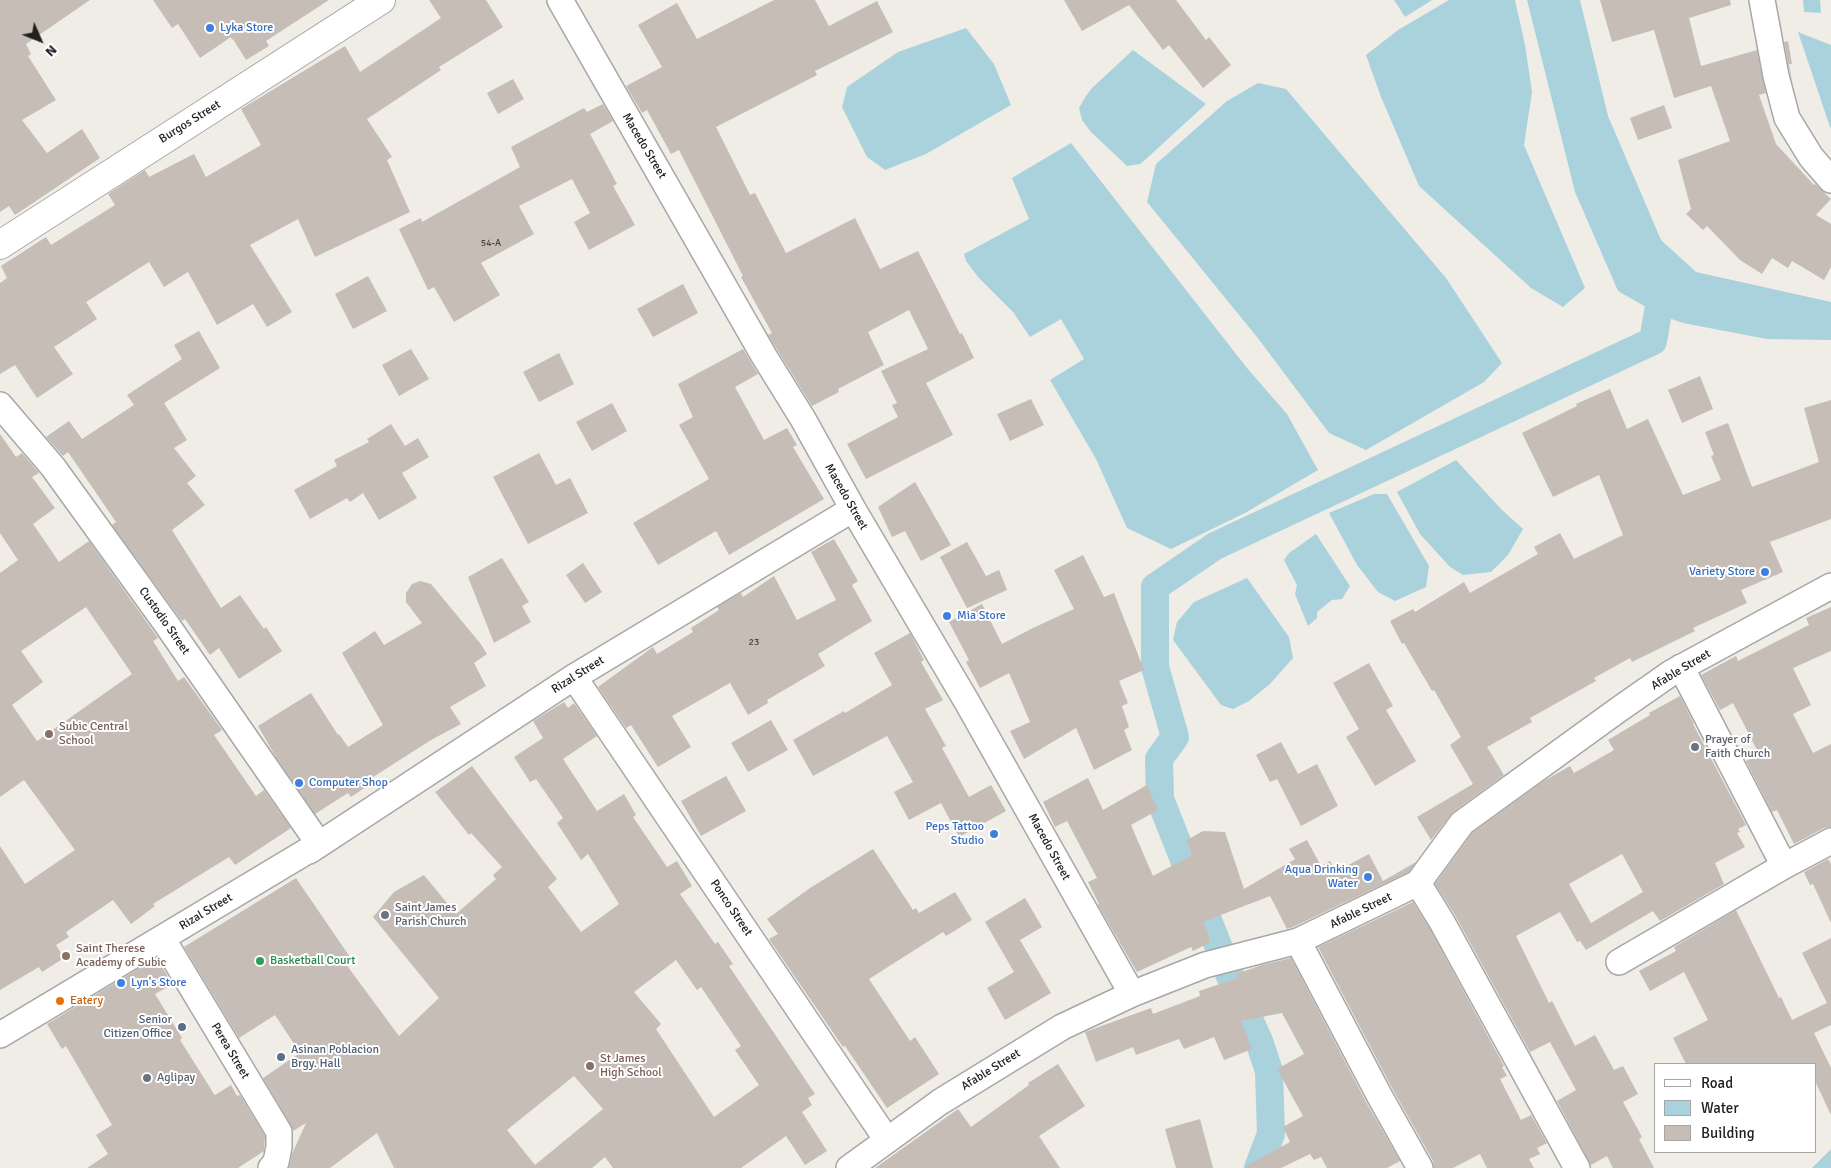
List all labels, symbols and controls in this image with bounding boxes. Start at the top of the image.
north arrow [15,15,65,65]
place label: Lyka Store [220,21,273,35]
marker: Lyka Store [204,22,216,34]
text: N [42,41,61,60]
street label: Burgos Street [157,97,223,147]
street label: Macedo Street [619,111,669,181]
house number: 54-A [481,237,501,249]
street label: Macedo Street [821,461,871,533]
place label: Variety Store [1689,565,1755,579]
marker: Variety Store [1759,566,1771,578]
street label: Custodio Street [135,584,193,658]
place label: Mia Store [957,609,1006,623]
marker: Mia Store [941,610,953,622]
house number: 23 [749,636,759,648]
street label: Afable Street [1649,647,1713,693]
street label: Rizal Street [549,653,607,697]
place label: Subic Central School [59,720,128,748]
marker: Subic Central School [43,728,55,740]
place label: Prayer of Faith Church [1705,733,1770,761]
marker: Prayer of Faith Church [1689,741,1701,753]
place label: Computer Shop [309,776,388,790]
marker: Computer Shop [293,777,305,789]
street label: Macedo Street [1025,811,1073,883]
place label: Peps Tattoo Studio [926,820,984,848]
marker: Peps Tattoo Studio [988,828,1000,840]
place label: Aqua Drinking Water [1285,863,1358,891]
marker: Aqua Drinking Water [1362,871,1374,883]
street label: Ponco Street [707,877,755,939]
street label: Afable Street [1328,890,1394,932]
street label: Rizal Street [177,891,235,933]
place label: Saint James Parish Church [395,901,467,929]
marker: Saint James Parish Church [379,909,391,921]
place label: Saint Therese Academy of Subic [76,942,166,970]
marker: Saint Therese Academy of Subic [60,950,72,962]
place label: Basketball Court [270,954,355,968]
marker: Basketball Court [254,955,266,967]
place label: Lyn's Store [131,976,186,990]
marker: Lyn's Store [115,977,127,989]
place label: Eatery [70,994,103,1008]
marker: Eatery [54,995,66,1007]
place label: Senior Citizen Office [103,1013,172,1041]
street label: Perea Street [208,1020,252,1082]
marker: Senior Citizen Office [176,1021,188,1033]
place label: Asinan Poblacion Brgy. Hall [291,1043,379,1071]
street label: Afable Street [959,1046,1023,1094]
marker: Asinan Poblacion Brgy. Hall [275,1051,287,1063]
place label: St James High School [600,1052,662,1080]
marker: St James High School [584,1060,596,1072]
legend [1654,1063,1816,1153]
place label: Aglipay [157,1071,195,1085]
marker: Aglipay [141,1072,153,1084]
text: Road [1701,1074,1733,1092]
text: Water [1701,1099,1739,1117]
text: Building [1701,1124,1755,1142]

